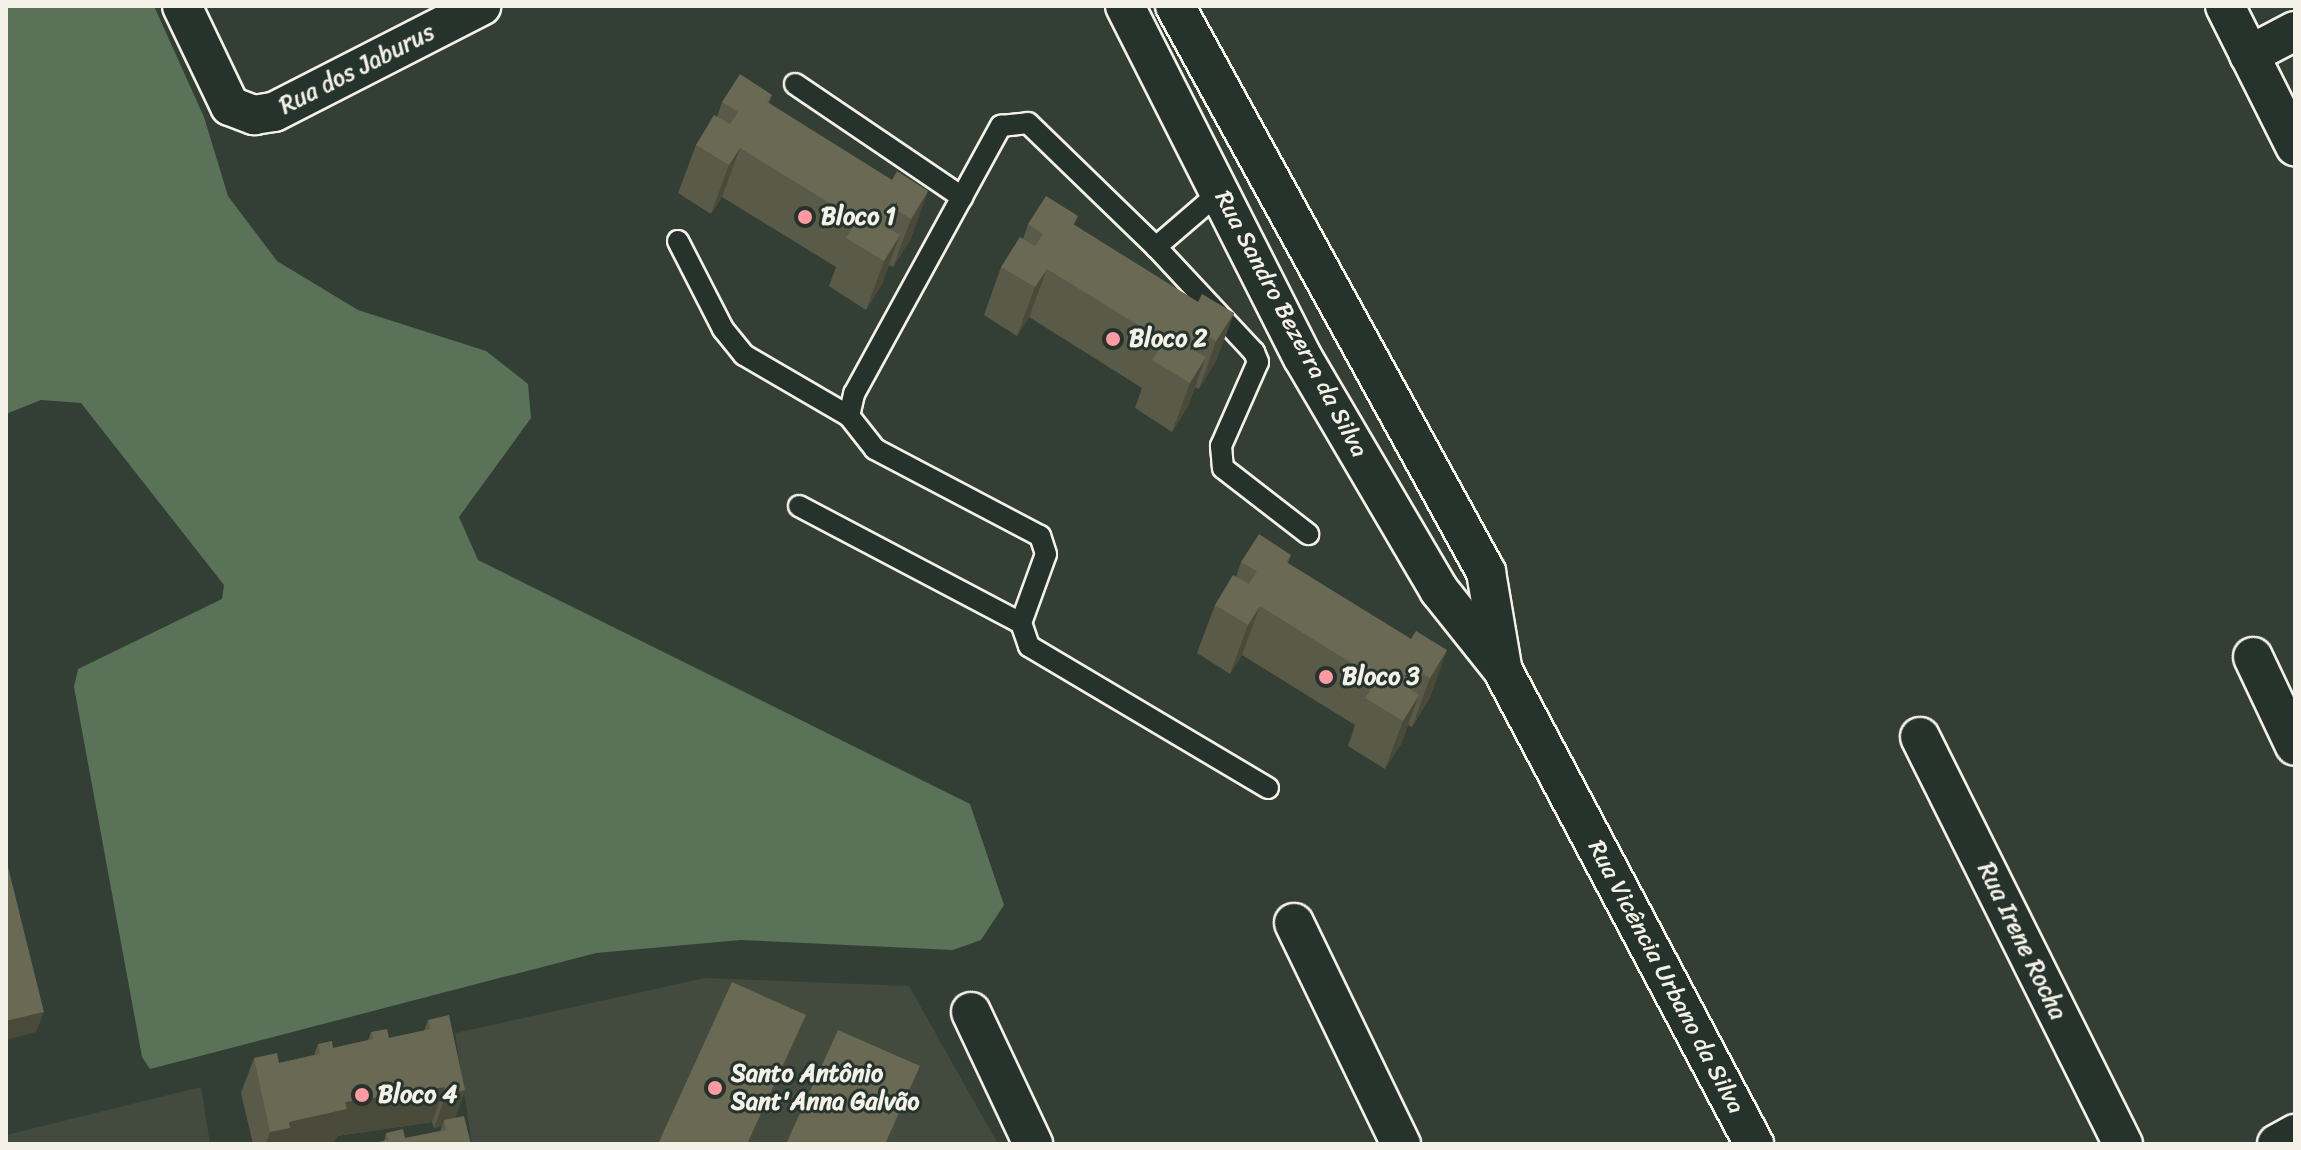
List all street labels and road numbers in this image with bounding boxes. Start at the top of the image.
street label: Rua dos Jaburus [275,18,439,120]
street label: Rua Sandro Bezerra da Silva [1208,185,1374,463]
street label: Rua Vicência Urbano da Silva [1582,835,1750,1119]
street label: Rua Irene Rocha [1971,857,2073,1025]

